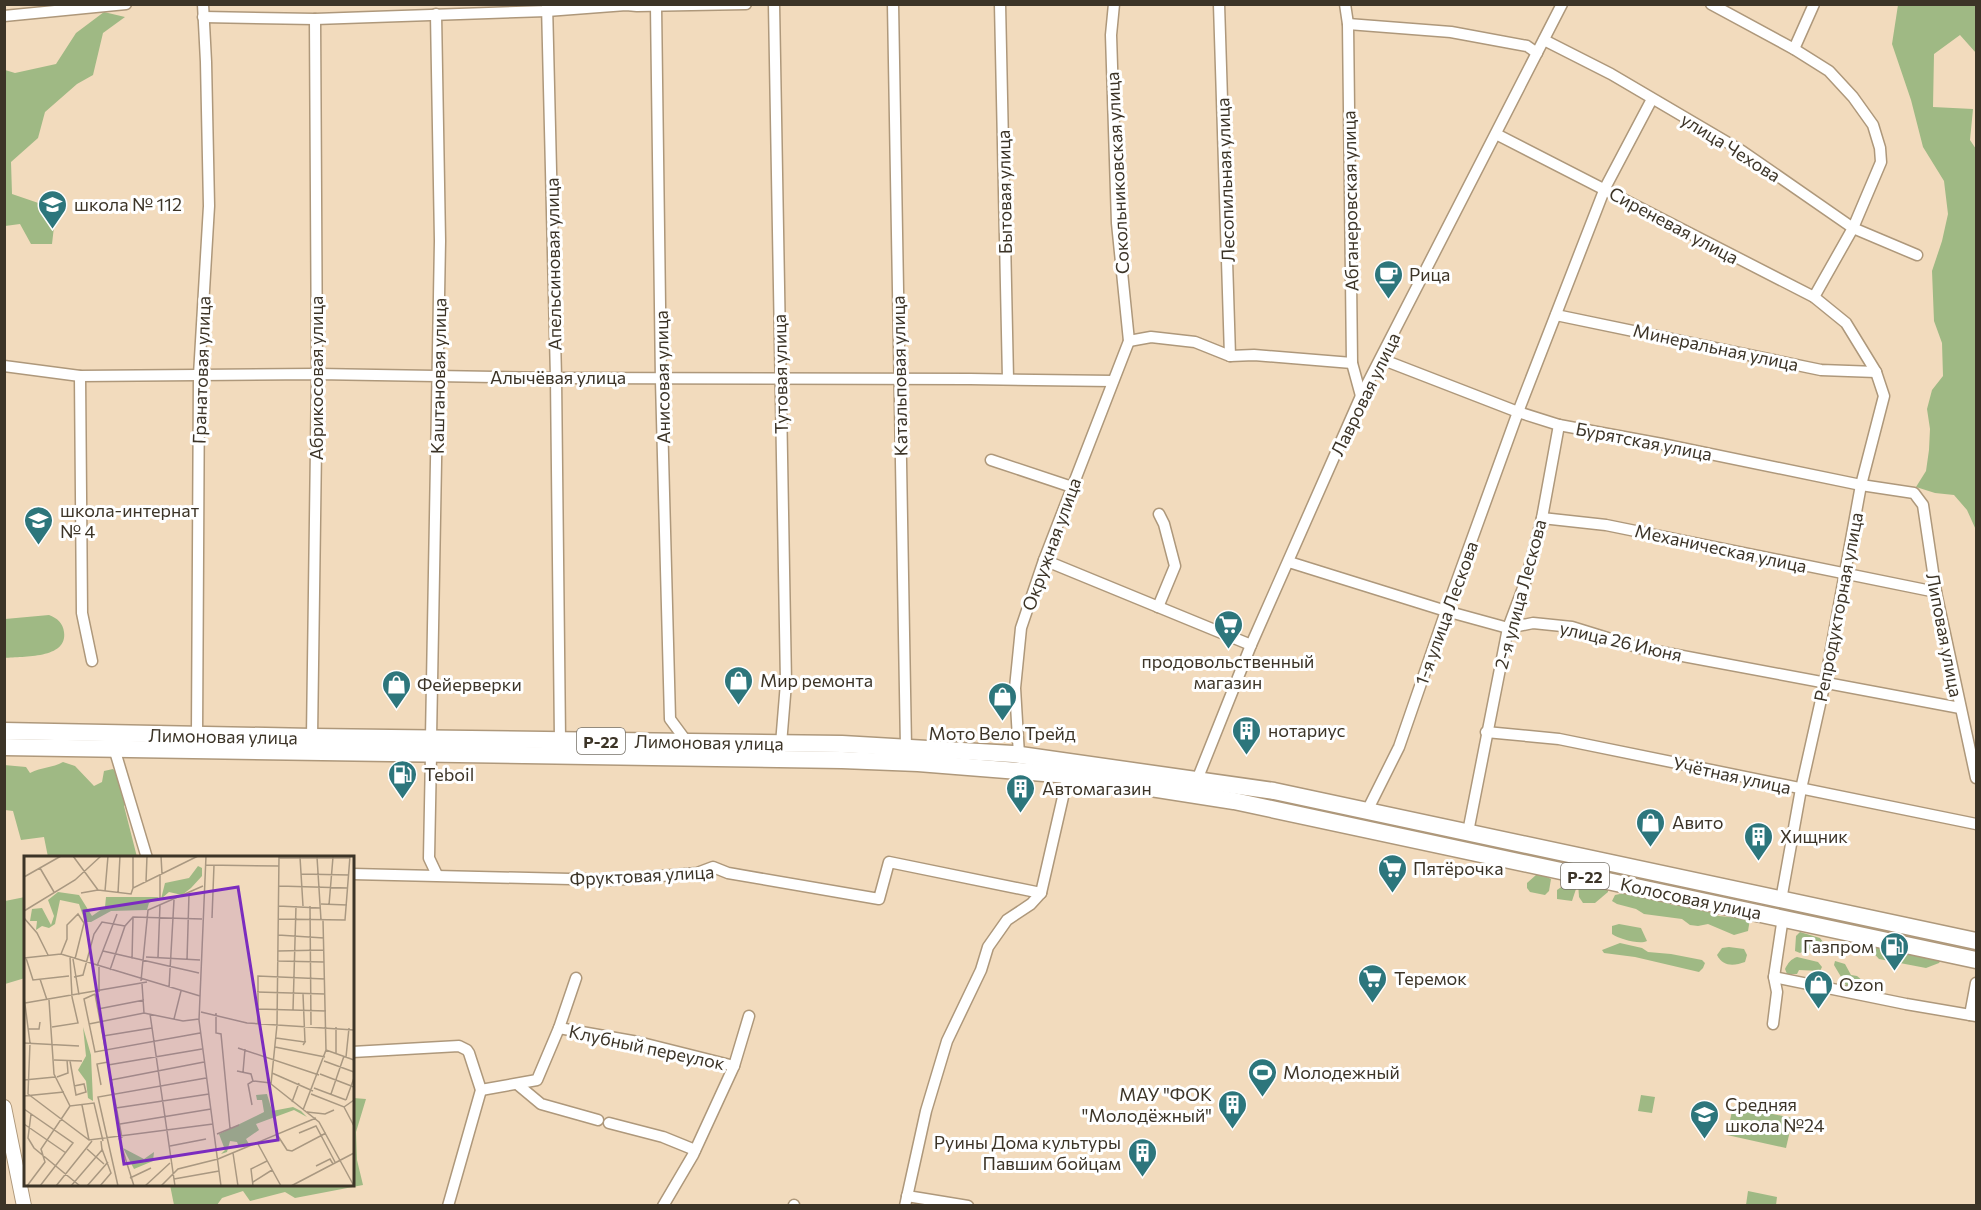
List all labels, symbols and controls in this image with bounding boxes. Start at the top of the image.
street label: Сокольниковская улица [1101,71,1133,275]
street label: Лесопильная улица [1211,97,1239,263]
street label: улица Чехова [1677,108,1785,186]
street label: Абганеровская улица [1337,110,1363,292]
street label: Бытовая улица [992,130,1016,254]
street label: Апельсиновая улица [540,177,566,351]
street label: Сиреневая улица [1606,182,1742,268]
school or university icon: школа № 112 [37,188,69,230]
place label: школа № 112 [74,193,182,215]
cafe icon: Рица [1372,258,1404,300]
place label: Рица [1409,263,1450,285]
street label: Катальповая улица [887,295,911,457]
street label: Гранатовая улица [187,296,215,444]
street label: Абрикосовая улица [305,296,327,460]
street label: Каштановая улица [426,298,450,454]
street label: Анисовая улица [650,310,674,444]
street label: Тутовая улица [768,314,792,434]
street label: Минеральная улица [1631,319,1801,375]
street label: Лавровая улица [1326,329,1404,459]
street label: Алычёвая улица [490,366,626,388]
street label: Бурятская улица [1574,417,1714,465]
street label: Окружная улица [1017,474,1085,614]
place label: школа-интернат № 4 [60,499,200,542]
school or university icon: школа-интернат № 4 [23,504,55,546]
street label: Репродукторная улица [1809,510,1867,704]
street label: 2-я улица Лескова [1489,517,1551,671]
street label: Механическая улица [1633,519,1809,577]
street label: 1-я улица Лескова [1410,538,1482,688]
street label: Липовая улица [1922,571,1968,699]
supermarket icon: продовольственный магазин [1212,608,1244,650]
street label: улица 26 Июня [1558,616,1684,666]
place label: продовольственный магазин [1142,650,1314,693]
shop icon: Мир ремонта [723,664,755,706]
shop icon: Фейерверки [380,668,412,710]
place label: Мир ремонта [760,669,873,691]
place label: Фейерверки [417,673,522,695]
shop icon: Мото Вело Трейд [986,680,1018,722]
building icon: нотариус [1231,714,1263,756]
place label: нотариус [1268,719,1346,741]
place label: Мото Вело Трейд [929,722,1076,744]
street label: Лимоновая улица [148,724,298,748]
road number: Р-22 [577,728,625,754]
street label: Лимоновая улица [634,730,784,754]
street label: Учётная улица [1671,752,1793,798]
fuel station icon: Teboil [387,758,419,800]
place label: Teboil [424,763,474,785]
building icon: Автомагазин [1005,772,1037,814]
place label: Автомагазин [1042,777,1152,799]
shop icon: Авито [1635,806,1667,848]
place label: Авито [1672,811,1723,833]
building icon: Хищник [1743,820,1775,862]
place label: Хищник [1780,825,1848,847]
supermarket icon: Пятёрочка [1376,852,1408,894]
inset map [24,856,354,1186]
place label: Пятёрочка [1413,857,1504,879]
street label: Фруктовая улица [569,860,715,890]
road number: Р-22 [1561,863,1609,889]
street label: Колосовая улица [1618,872,1764,924]
fuel station icon: Газпром [1879,930,1911,972]
place label: Газпром [1803,935,1874,957]
supermarket icon: Теремок [1357,962,1389,1004]
place label: Теремок [1394,967,1467,989]
shop icon: Ozon [1802,968,1834,1010]
place label: Ozon [1839,973,1884,995]
street label: Клубный переулок [567,1020,727,1074]
sports icon: Молодежный [1246,1056,1278,1098]
place label: Молодежный [1283,1061,1400,1083]
place label: МАУ "ФОК "Молодёжный" [1082,1083,1212,1126]
building icon: МАУ "ФОК "Молодёжный" [1217,1088,1249,1130]
place label: Средняя школа №24 [1725,1093,1825,1136]
school or university icon: Средняя школа №24 [1688,1098,1720,1140]
place label: Руины Дома культуры Павшим бойцам [934,1131,1121,1174]
building icon: Руины Дома культуры Павшим бойцам [1126,1136,1158,1178]

